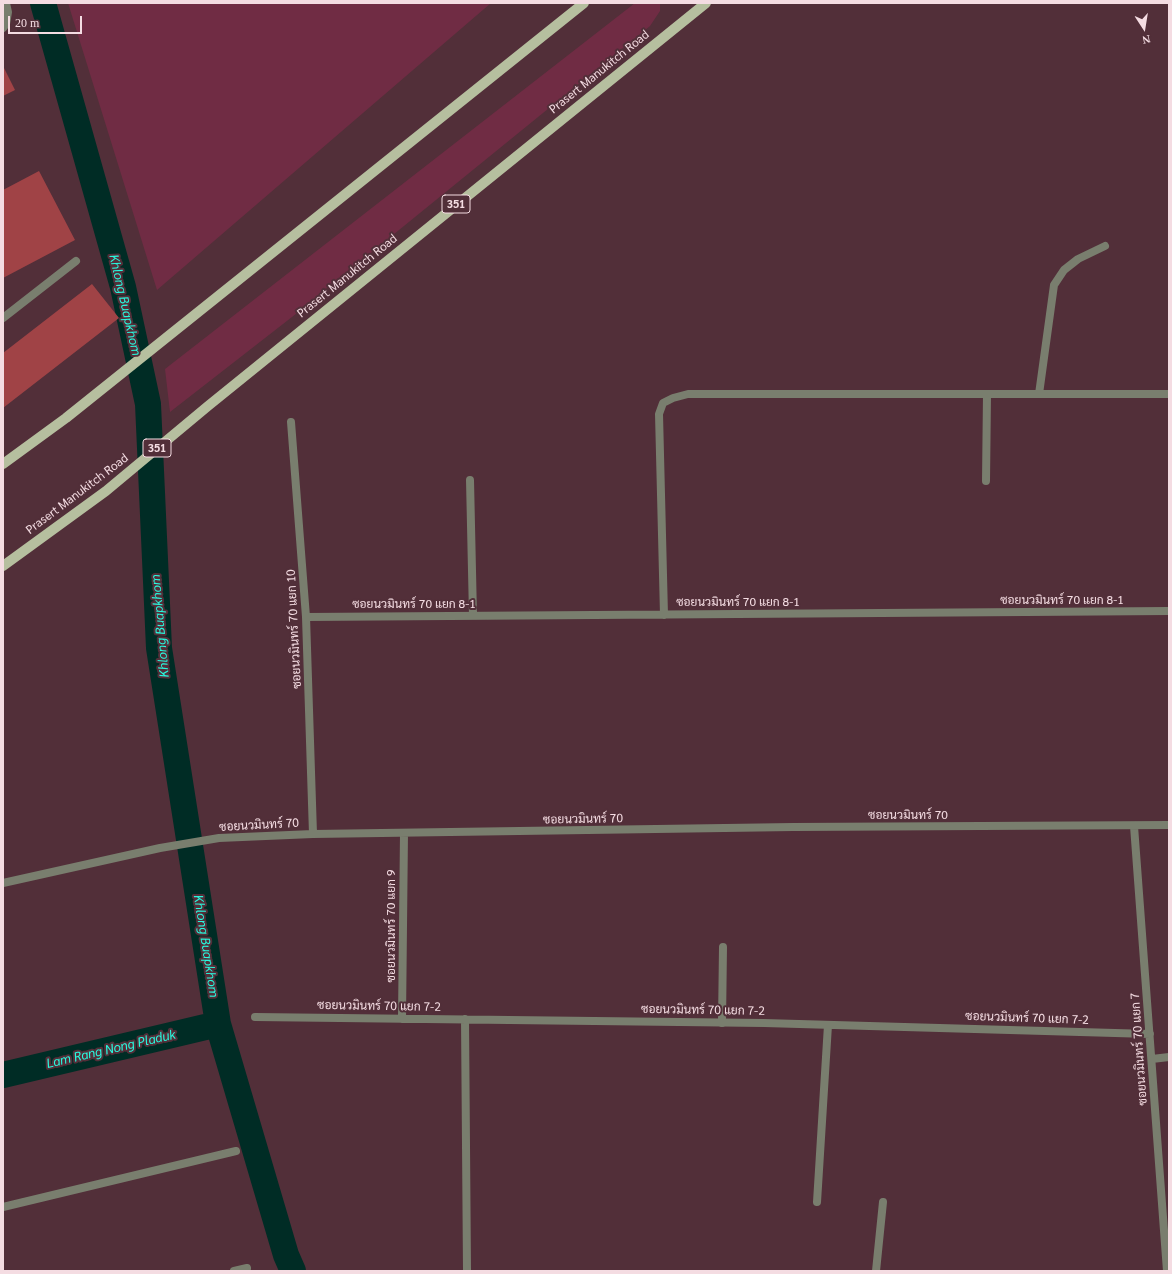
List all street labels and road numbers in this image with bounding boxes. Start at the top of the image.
street label: Prasert Manukitch Road [546,27,652,117]
road number: 351 [442,195,470,213]
street label: Prasert Manukitch Road [294,231,400,321]
road number: 351 [143,439,171,457]
street label: Prasert Manukitch Road [23,451,131,537]
street label: ซอยนวมินทร์ 70 แยก 10 [284,569,304,689]
street label: ซอยนวมินทร์ 70 แยก 8-1 [1000,593,1124,607]
street label: ซอยนวมินทร์ 70 แยก 8-1 [676,595,800,609]
street label: ซอยนวมินทร์ 70 แยก 8-1 [352,597,476,611]
street label: ซอยนวมินทร์ 70 [868,808,948,822]
street label: ซอยนวมินทร์ 70 [543,811,623,827]
street label: ซอยนวมินทร์ 70 [219,816,299,834]
street label: ซอยนวมินทร์ 70 แยก 9 [384,869,398,983]
street label: ซอยนวมินทร์ 70 แยก 7 [1128,992,1150,1106]
street label: ซอยนวมินทร์ 70 แยก 7-2 [317,998,441,1014]
street label: ซอยนวมินทร์ 70 แยก 7-2 [641,1002,765,1018]
street label: ซอยนวมินทร์ 70 แยก 7-2 [965,1009,1089,1027]

